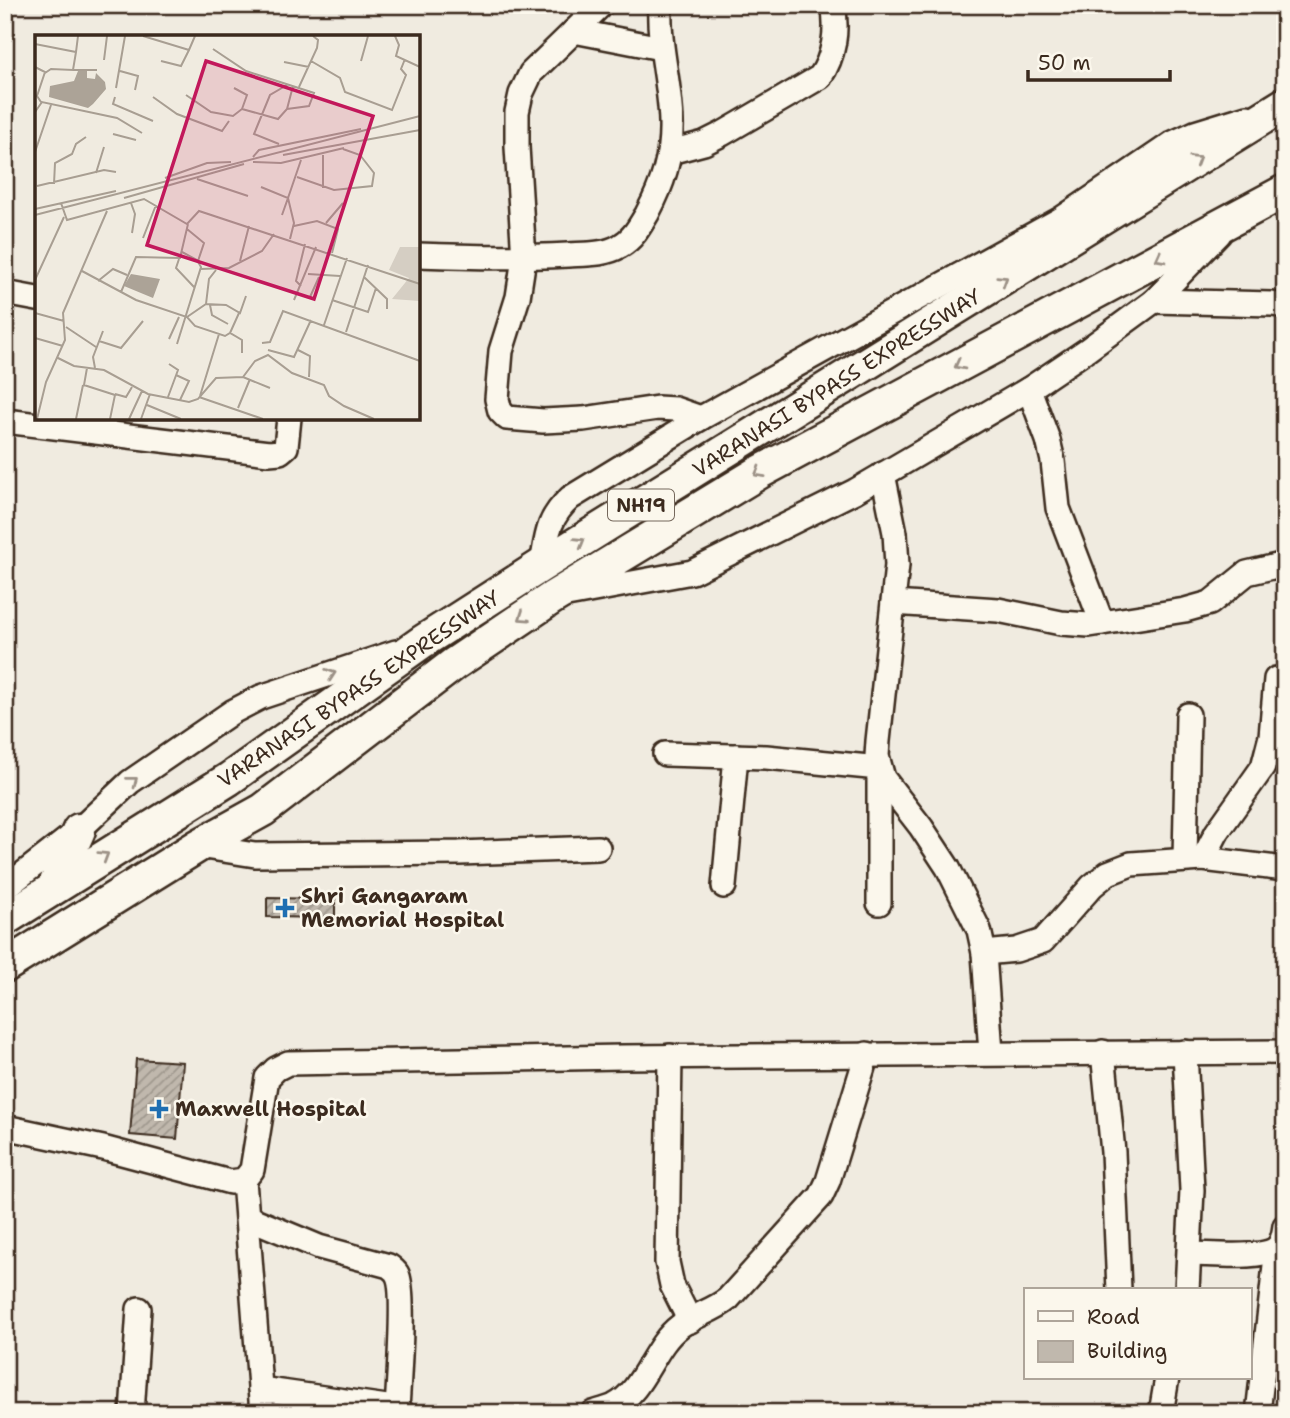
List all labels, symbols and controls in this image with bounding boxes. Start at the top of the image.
inset map [35,35,420,420]
scale bar [1028,38,1169,82]
text: 50 m [1038,49,1091,77]
one-way arrow [1188,155,1201,168]
one-way arrow [1155,250,1167,263]
one-way arrow [995,276,1008,289]
street label: VARANASI BYPASS EXPRESSWAY [687,282,987,484]
one-way arrow [954,357,966,371]
one-way arrow [753,465,766,478]
road number: NH19 [608,490,674,520]
one-way arrow [572,537,585,550]
street label: VARANASI BYPASS EXPRESSWAY [212,583,506,794]
one-way arrow [518,609,531,622]
one-way arrow [324,668,337,682]
one-way arrow [125,777,137,790]
one-way arrow [96,851,109,864]
place label: Shri Gangaram Memorial Hospital [301,882,504,934]
marker: Shri Gangaram Memorial Hospital [275,898,295,918]
place label: Maxwell Hospital [175,1095,367,1123]
marker: Maxwell Hospital [149,1099,169,1119]
legend [1024,1288,1252,1380]
text: Road [1087,1303,1140,1331]
text: Building [1087,1337,1167,1365]

